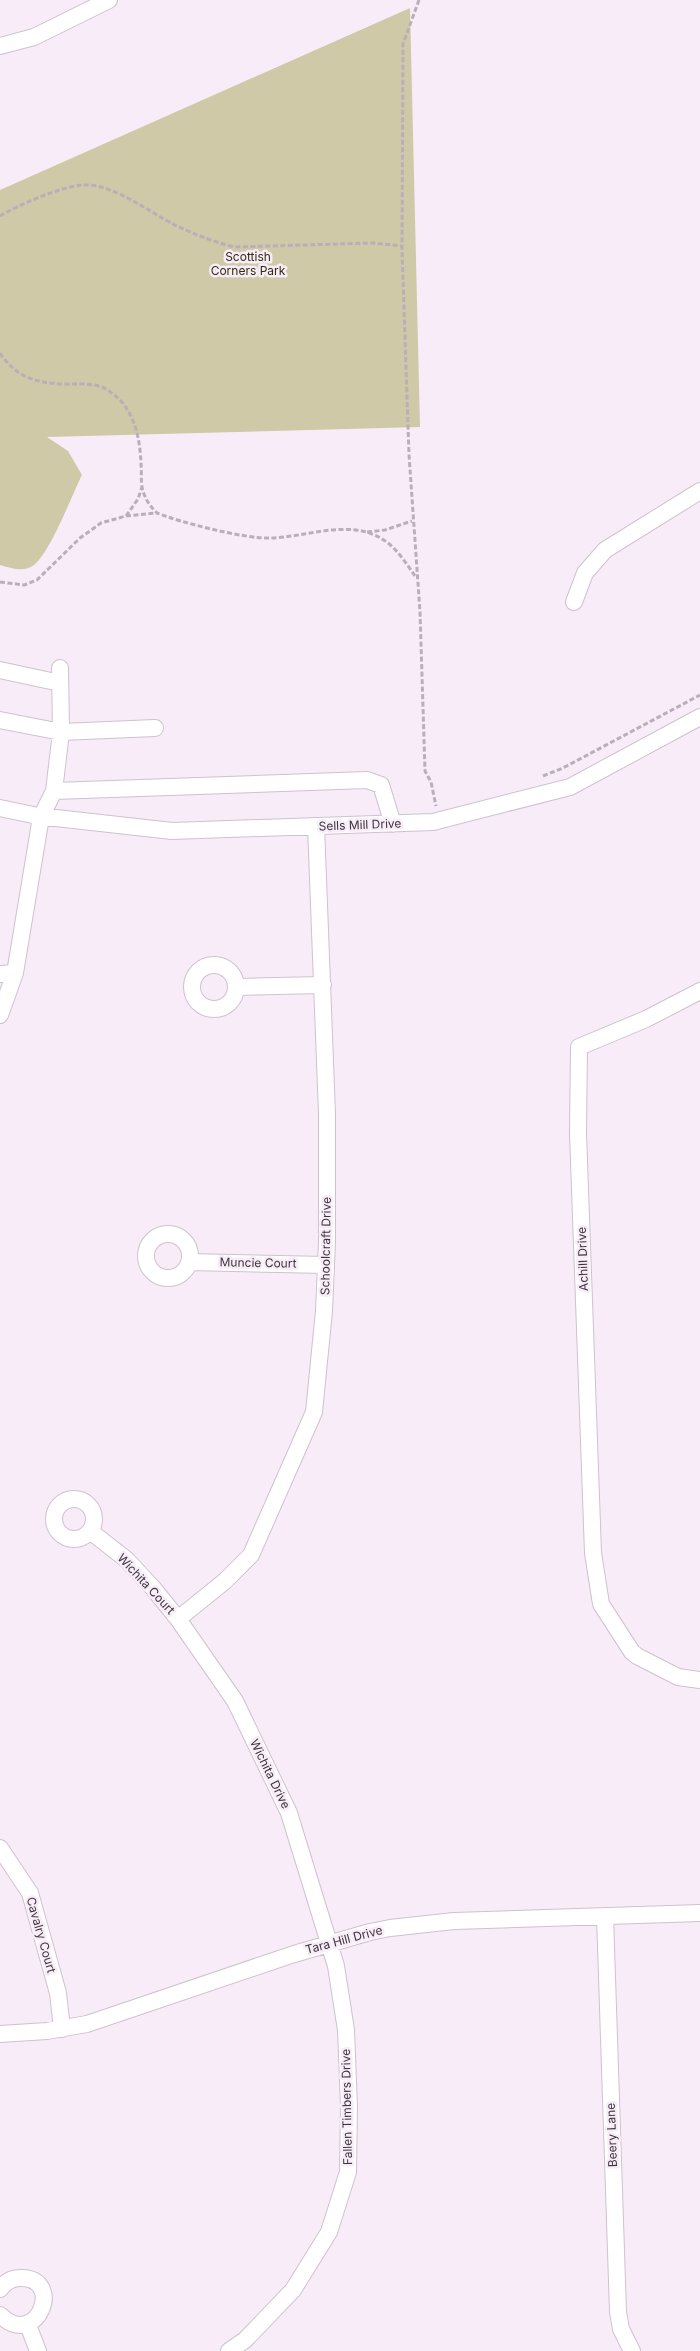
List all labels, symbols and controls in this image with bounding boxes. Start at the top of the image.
park label: Scottish Corners Park [211,249,286,278]
street label: Sells Mill Drive [318,816,402,833]
street label: Schoolcraft Drive [317,1197,334,1295]
street label: Achill Drive [574,1227,591,1291]
street label: Muncie Court [219,1254,297,1271]
street label: Wichita Court [114,1550,178,1617]
street label: Wichita Drive [247,1737,294,1811]
street label: Cavalry Court [23,1895,59,1975]
street label: Tara Hill Drive [304,1922,384,1957]
street label: Fallen Timbers Drive [338,2049,355,2165]
street label: Beery Lane [603,2103,620,2167]

